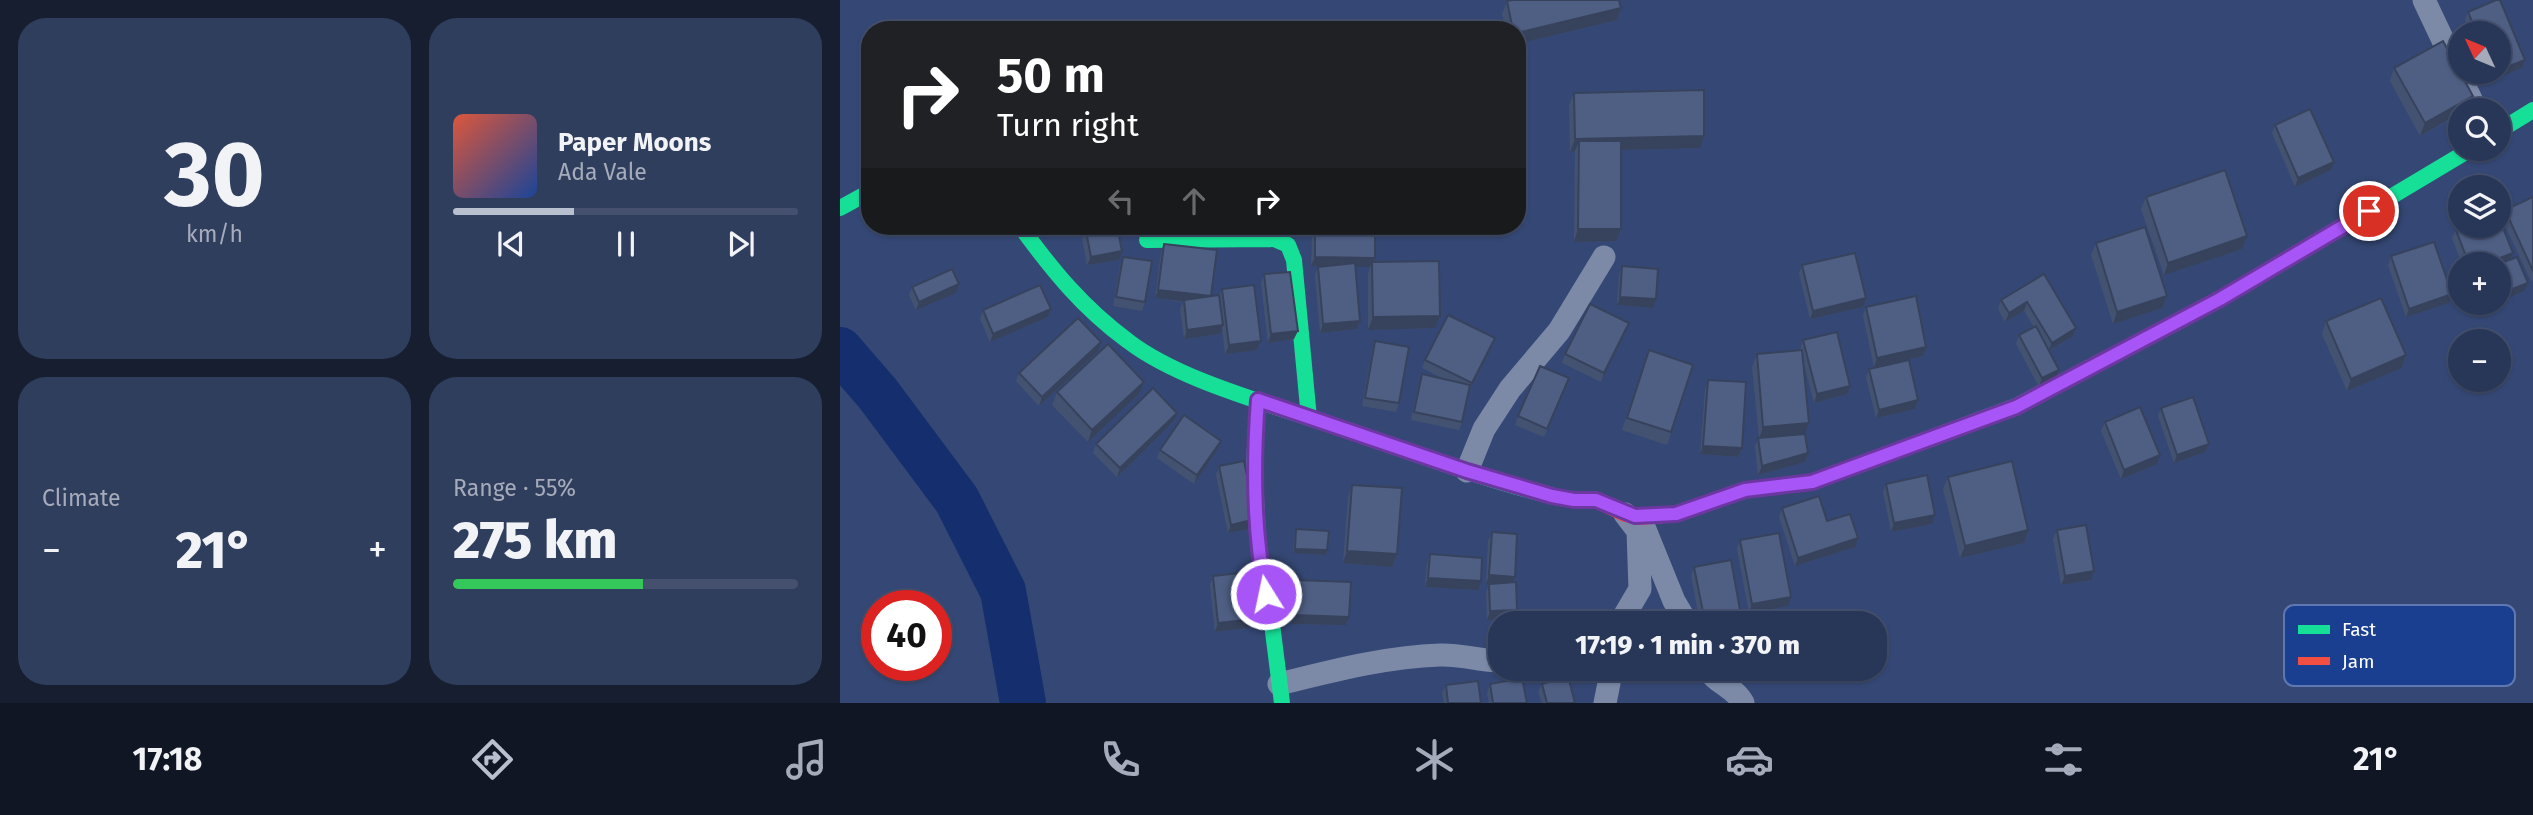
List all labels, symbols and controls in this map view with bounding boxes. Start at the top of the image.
north arrow [2448,21,2511,84]
map controls [2448,21,2511,392]
text: 50 m [997,46,1105,105]
icon: right [882,49,973,140]
button: search [2448,98,2511,161]
text: Turn right [997,106,1139,144]
text: 30 [164,120,265,229]
text: Paper Moons [558,127,711,158]
text: Ada Vale [558,158,647,186]
button: layers [2448,175,2511,238]
pin [2339,181,2399,241]
icon: left [1102,182,1140,220]
icon: ahead [1175,182,1213,220]
icon: right [1248,182,1286,220]
icon: arrive [2350,192,2388,230]
text: km/h [186,220,243,248]
icon: previous [492,225,530,263]
icon: pause [607,225,645,263]
icon: next [722,225,760,263]
button: + [2448,252,2511,315]
button: − [2448,329,2511,392]
text: Range · 55% [453,474,576,502]
text: Climate [42,484,121,512]
text: 275 km [453,509,617,572]
text: 21° [176,519,253,582]
text: − [42,527,61,573]
text: + [368,527,387,573]
position arrow [1229,557,1303,631]
speed limit sign: 40 [861,590,952,681]
legend [2284,605,2515,686]
text: Fast [2342,618,2376,641]
text: 17:19 · 1 min · 370 m [1575,630,1800,661]
text: Jam [2342,650,2374,673]
icon: directions [468,735,517,784]
icon: music [782,735,831,784]
icon: phone [1096,735,1145,784]
icon: climate [1410,735,1459,784]
icon: car [1725,735,1774,784]
icon: filters [2039,735,2088,784]
text: 17:18 [133,740,202,778]
text: 21° [2353,740,2400,778]

